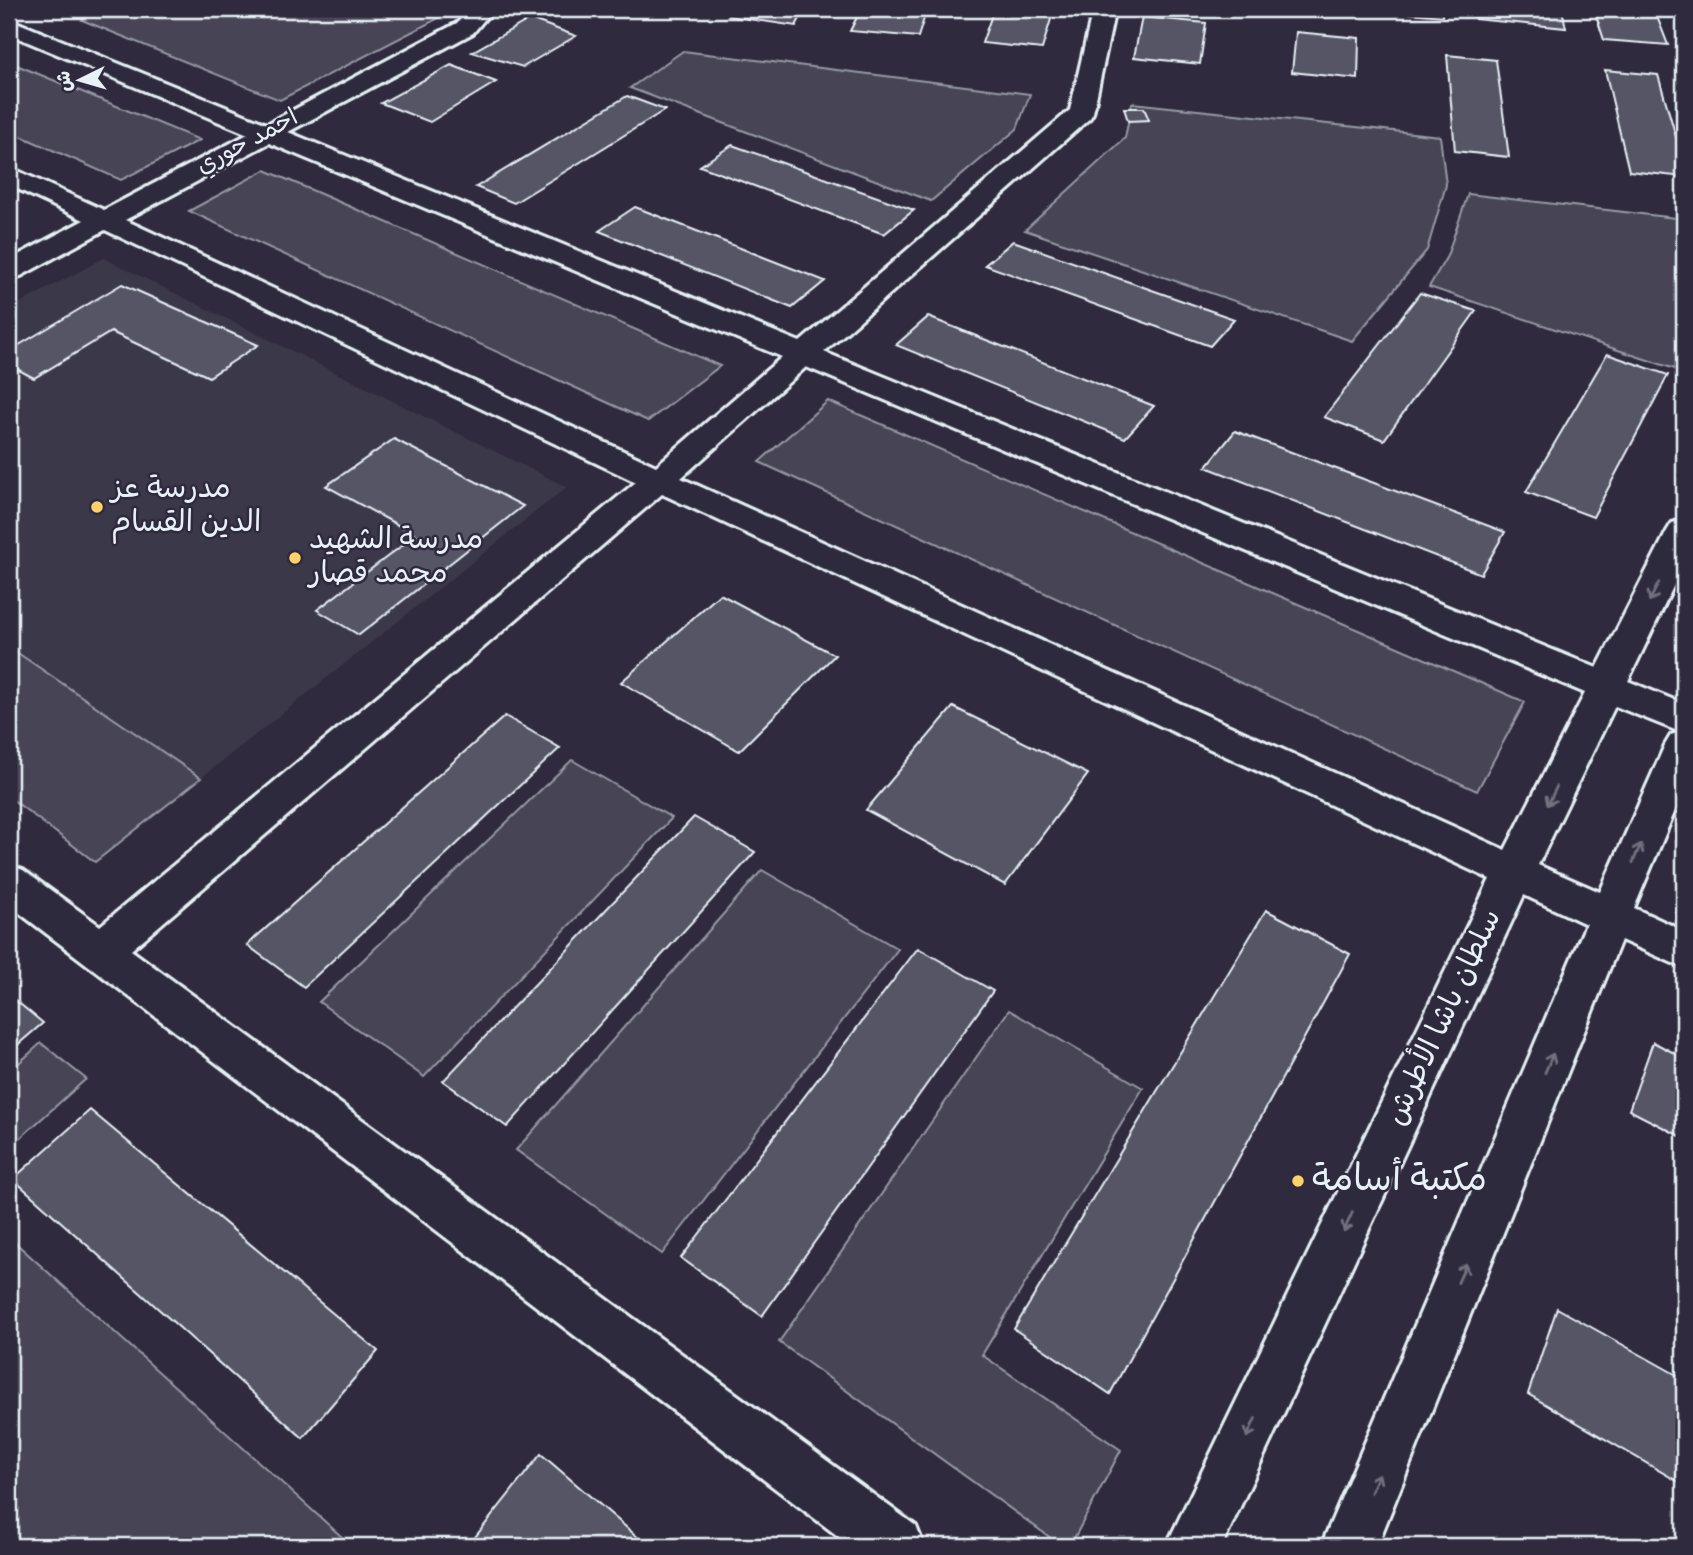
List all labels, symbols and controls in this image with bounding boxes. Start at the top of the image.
north arrow [46,46,116,116]
text: ش [51,70,80,93]
street label: احمد حوري [191,101,305,185]
place label: مدرسة عز الدين القسام [108,468,261,546]
marker: مدرسة عز الدين القسام [89,499,105,515]
place label: مدرسة الشهيد محمد قصار [306,519,483,597]
marker: مدرسة الشهيد محمد قصار [287,550,303,566]
one-way arrow [1646,581,1660,602]
one-way arrow [1544,785,1558,806]
one-way arrow [1631,843,1644,864]
street label: سلطان باشا الأطرش [1375,902,1514,1133]
one-way arrow [1543,1053,1556,1074]
place label: مكتبة أسامة [1312,1154,1487,1208]
marker: مكتبة أسامة [1290,1173,1306,1189]
one-way arrow [1341,1211,1354,1232]
one-way arrow [1456,1263,1469,1284]
one-way arrow [1243,1417,1256,1438]
one-way arrow [1369,1473,1382,1495]

